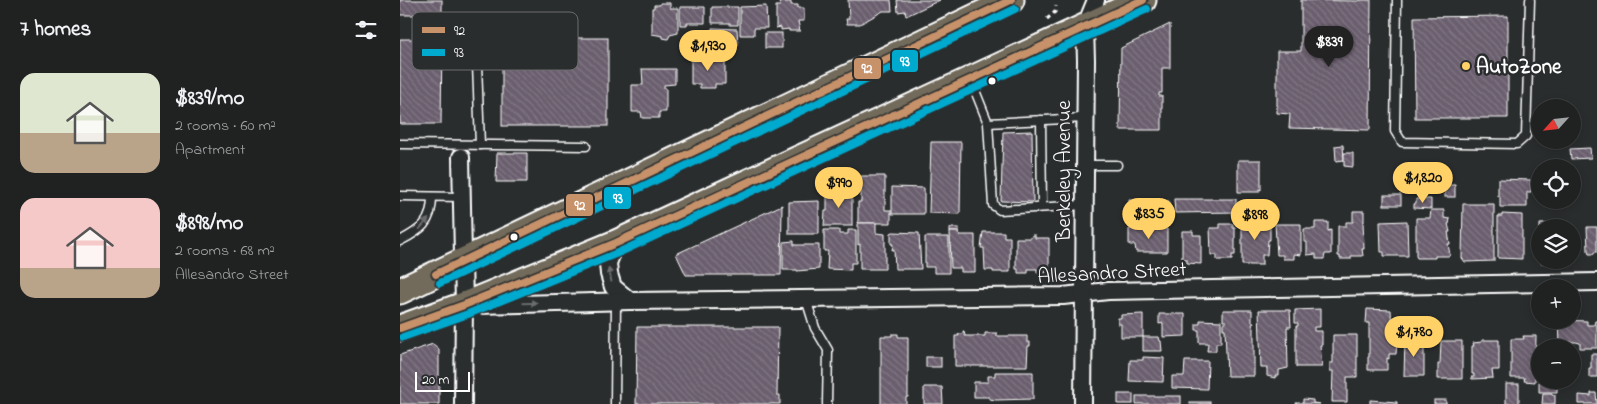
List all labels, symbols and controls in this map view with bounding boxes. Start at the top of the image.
legend [412,12,578,70]
text: 7 homes [20,15,91,45]
icon: filters [352,16,380,44]
text: 92 [454,21,465,42]
pin: $839 [1299,26,1359,68]
pin: $1,930 [667,30,749,72]
text: $839 [1315,30,1343,54]
text: $1,930 [690,34,726,58]
text: 93 [454,43,464,64]
line badge: 93 [891,49,919,73]
text: 93 [899,52,910,73]
place label: AutoZone [1476,53,1562,83]
line badge: 92 [853,57,882,80]
text: 92 [860,59,873,80]
marker: AutoZone [1460,60,1472,72]
unlabelled marker [987,76,997,86]
text: $839/mo [175,84,244,114]
icon: home [60,93,120,153]
north arrow [1531,99,1581,149]
map controls [1531,99,1581,389]
street label: Berkeley Avenue [1050,100,1082,243]
text: 2 rooms · 60 m² [175,114,276,138]
text: Apartment [175,138,245,162]
button: locate [1531,159,1581,209]
pin: $1,820 [1382,162,1464,204]
pin: $990 [809,166,869,209]
text: $1,820 [1404,166,1442,190]
text: $990 [826,171,852,195]
line badge: 93 [603,186,632,210]
text: 93 [612,189,623,210]
line badge: 92 [565,193,594,217]
text: 92 [573,196,586,217]
pin: $835 [1119,198,1179,240]
pin: $898 [1225,198,1285,241]
text: $835 [1133,202,1165,226]
text: $898 [1242,203,1268,227]
text: $898/mo [175,209,244,239]
one-way arrow [418,217,429,230]
icon: home [60,218,120,278]
button: layers [1531,219,1581,269]
unlabelled marker [509,232,519,242]
text: 2 rooms · 68 m² [175,239,275,263]
street label: Allesandro Street [1037,255,1187,293]
text: Allesandro Street [175,263,289,287]
one-way arrow [606,268,614,283]
button: + [1531,279,1581,329]
one-way arrow [522,299,538,307]
pin: $1,780 [1373,316,1455,358]
text: $1,780 [1395,320,1433,344]
button: − [1531,339,1581,389]
scale bar [415,369,470,392]
text: 20 m [422,370,449,391]

